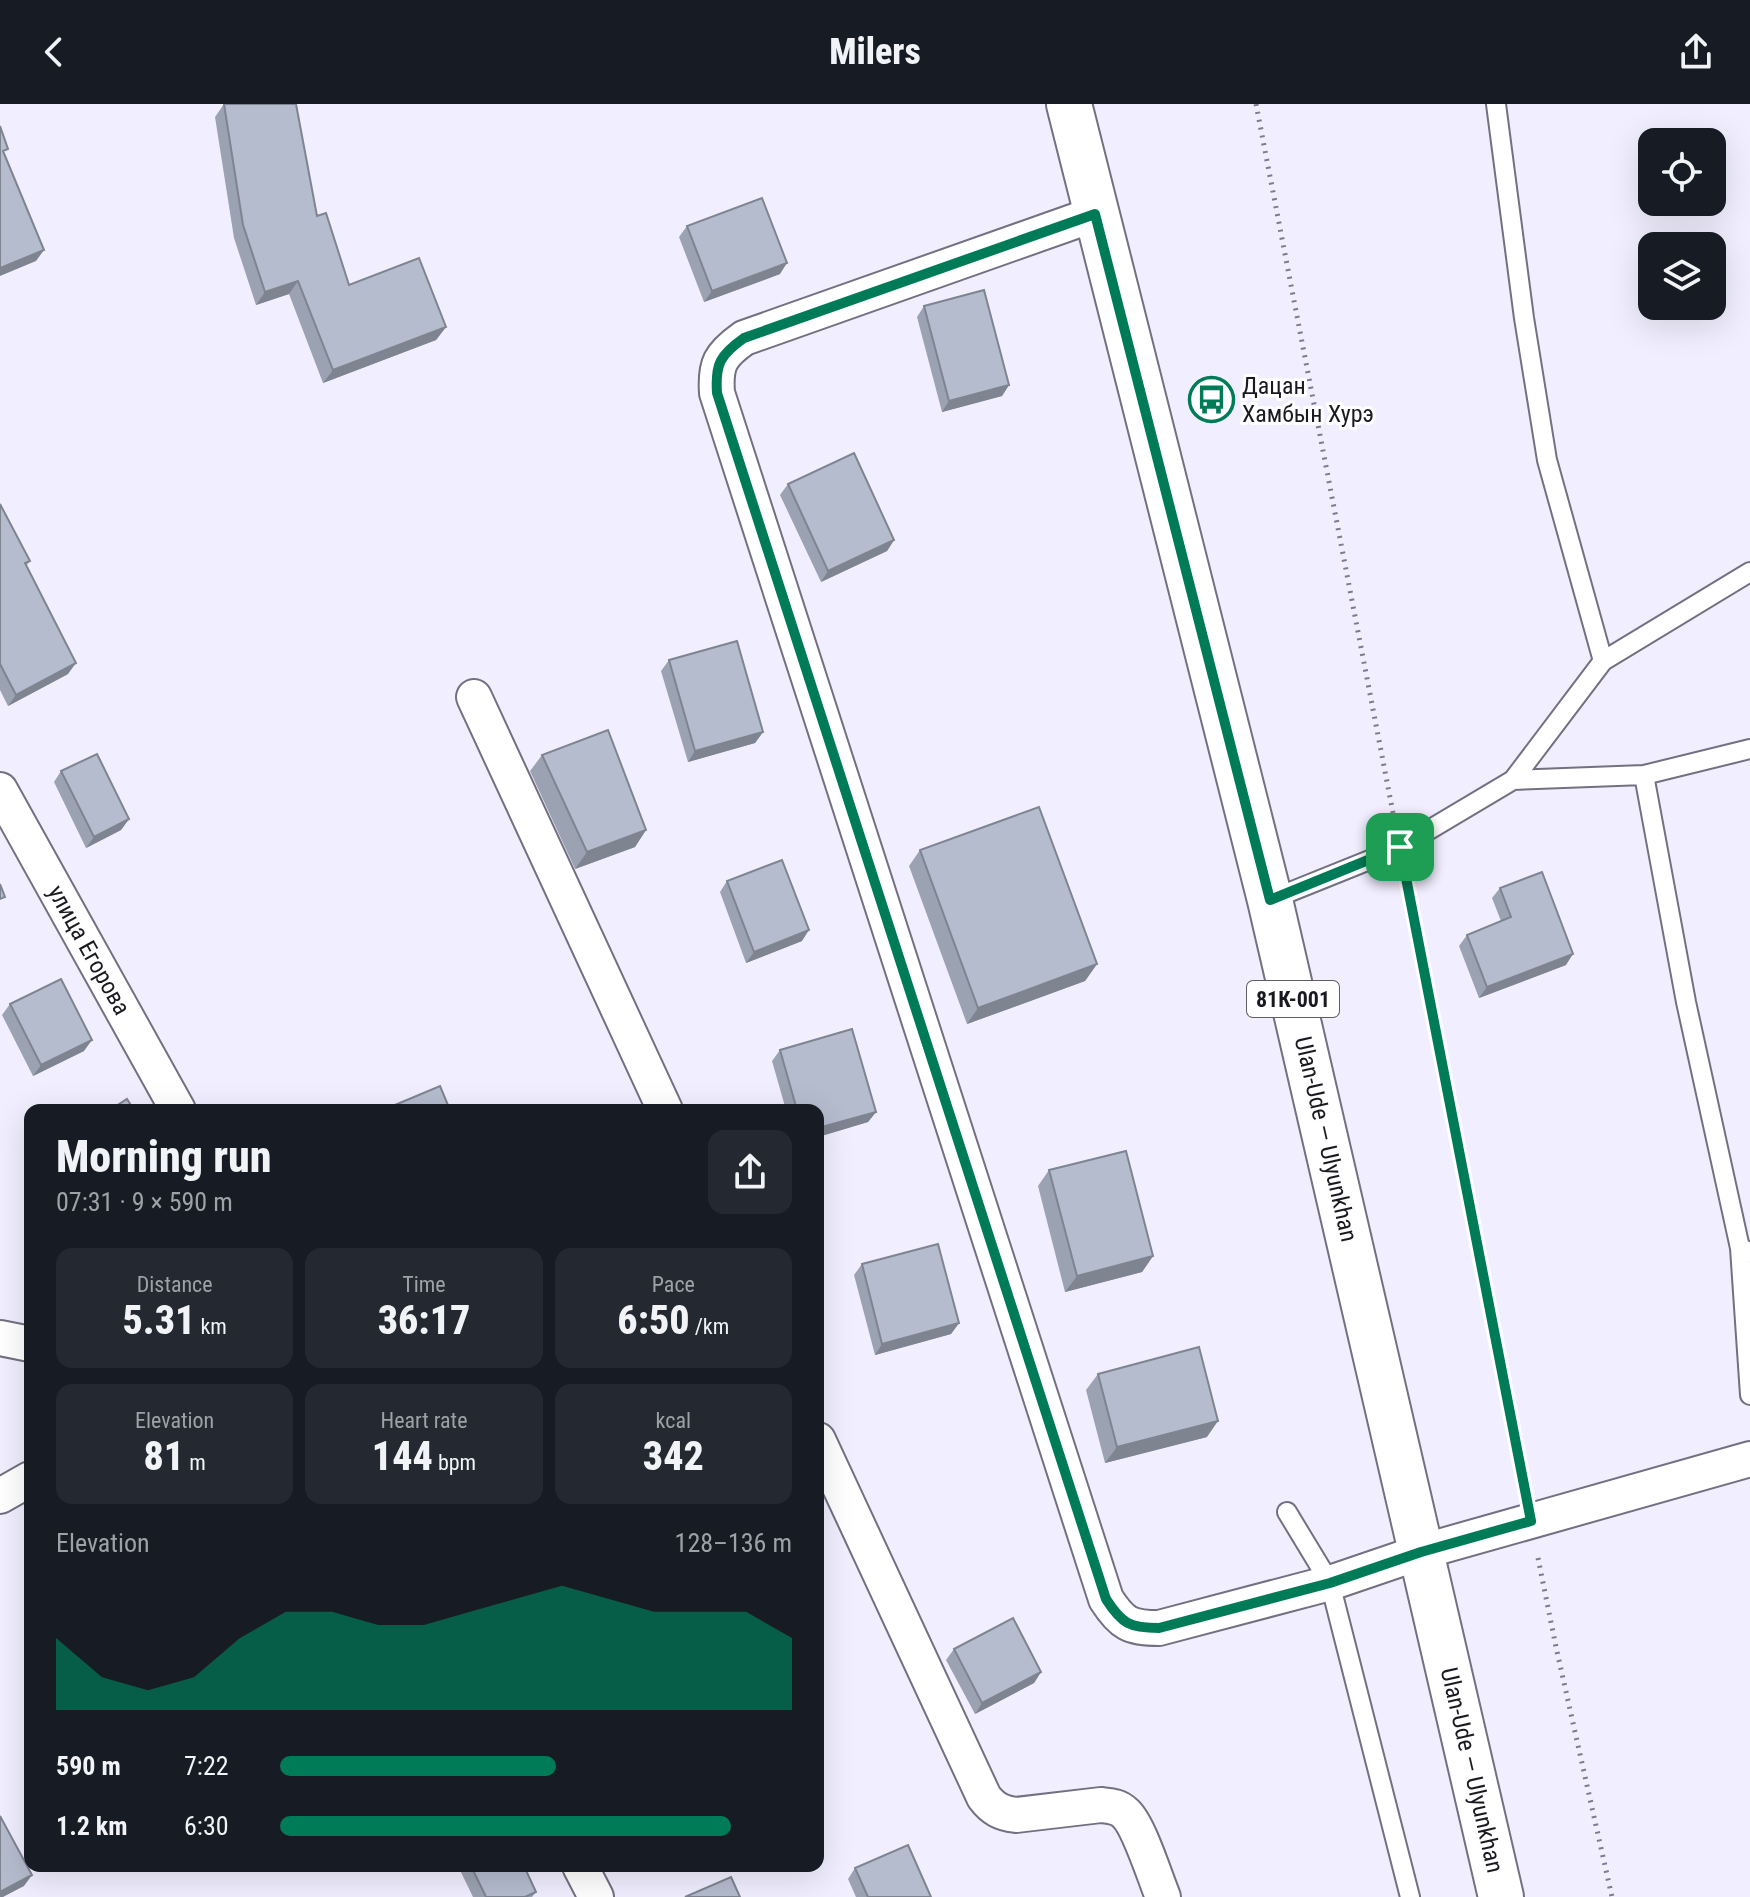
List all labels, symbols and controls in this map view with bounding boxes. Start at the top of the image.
icon: back [32,30,76,74]
icon: share [1674,30,1718,74]
text: Milers [829,31,921,73]
map controls [1638,128,1726,320]
button: locate [1638,128,1726,216]
button: layers [1638,232,1726,320]
place label: Дацан Хамбын Хурэ [1242,372,1374,428]
bus stop icon: Дацан Хамбын Хурэ [1187,376,1235,424]
pin [1366,813,1434,881]
icon: arrive [1378,825,1422,869]
street label: улица Егорова [42,880,136,1020]
road number: 81К-001 [1247,981,1339,1017]
street label: Ulan-Ude — Ulyunkhan [1289,1034,1363,1244]
button: share [708,1130,792,1214]
text: Morning run [56,1131,272,1183]
text: 07:31 · 9 × 590 m [56,1187,233,1217]
text: Distance [137,1272,213,1297]
text: Time [402,1272,446,1297]
text: Pace [652,1272,695,1297]
text: 5.31 [122,1297,195,1344]
text: 36:17 [378,1297,470,1344]
text: 6:50 [617,1297,690,1344]
text: km [195,1314,227,1339]
text: /km [690,1314,729,1339]
text: Elevation [135,1408,214,1433]
text: Heart rate [381,1408,467,1433]
text: kcal [656,1408,691,1433]
text: 81 [144,1433,184,1480]
text: 144 [372,1433,433,1480]
text: 342 [643,1433,704,1480]
text: m [184,1450,206,1475]
text: bpm [433,1450,476,1475]
text: Elevation [56,1528,150,1558]
text: 128–136 m [675,1528,792,1558]
street label: Ulan-Ude — Ulyunkhan [1435,1665,1509,1875]
text: 590 m [56,1751,121,1781]
text: 7:22 [184,1751,229,1781]
text: 1.2 km [56,1811,128,1841]
text: 6:30 [184,1811,229,1841]

